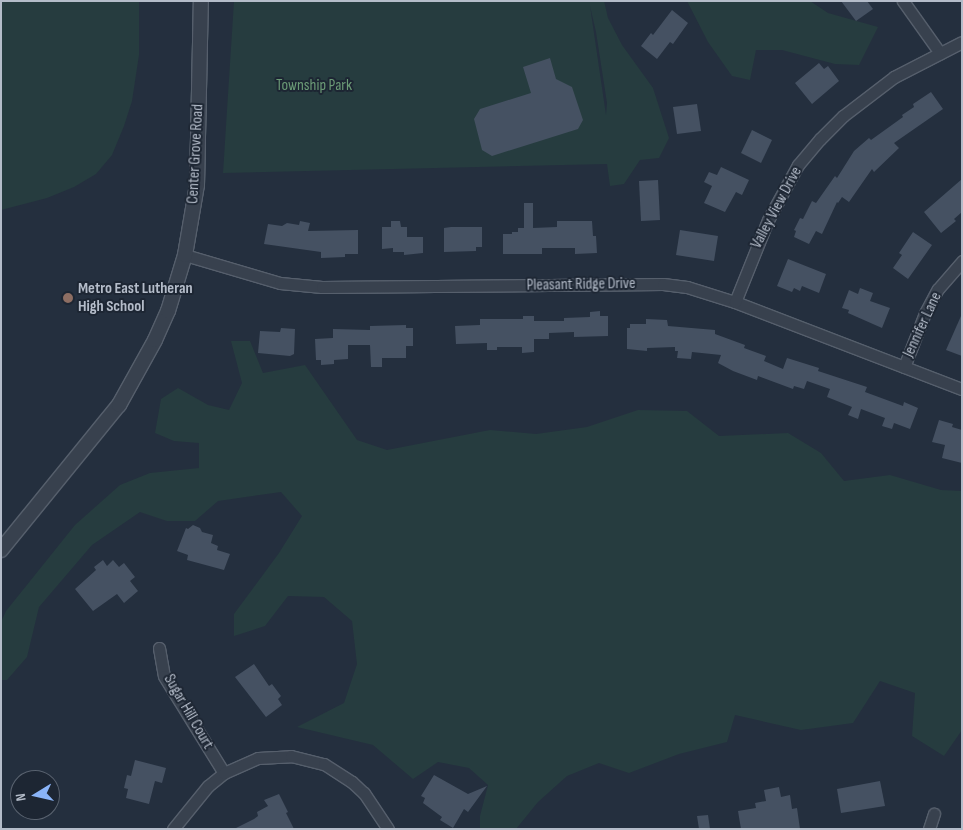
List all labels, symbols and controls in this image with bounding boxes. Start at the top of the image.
park label: Township Park [276,76,352,96]
street label: Center Grove Road [184,104,208,204]
street label: Valley View Drive [747,164,807,252]
street label: Pleasant Ridge Drive [526,274,636,296]
place label: Metro East Lutheran High School [78,279,193,317]
street label: Jennifer Lane [900,289,946,361]
marker: Metro East Lutheran High School [62,292,74,304]
street label: Sugar Hill Court [159,671,217,753]
north arrow [10,770,60,820]
text: N [12,792,30,802]

